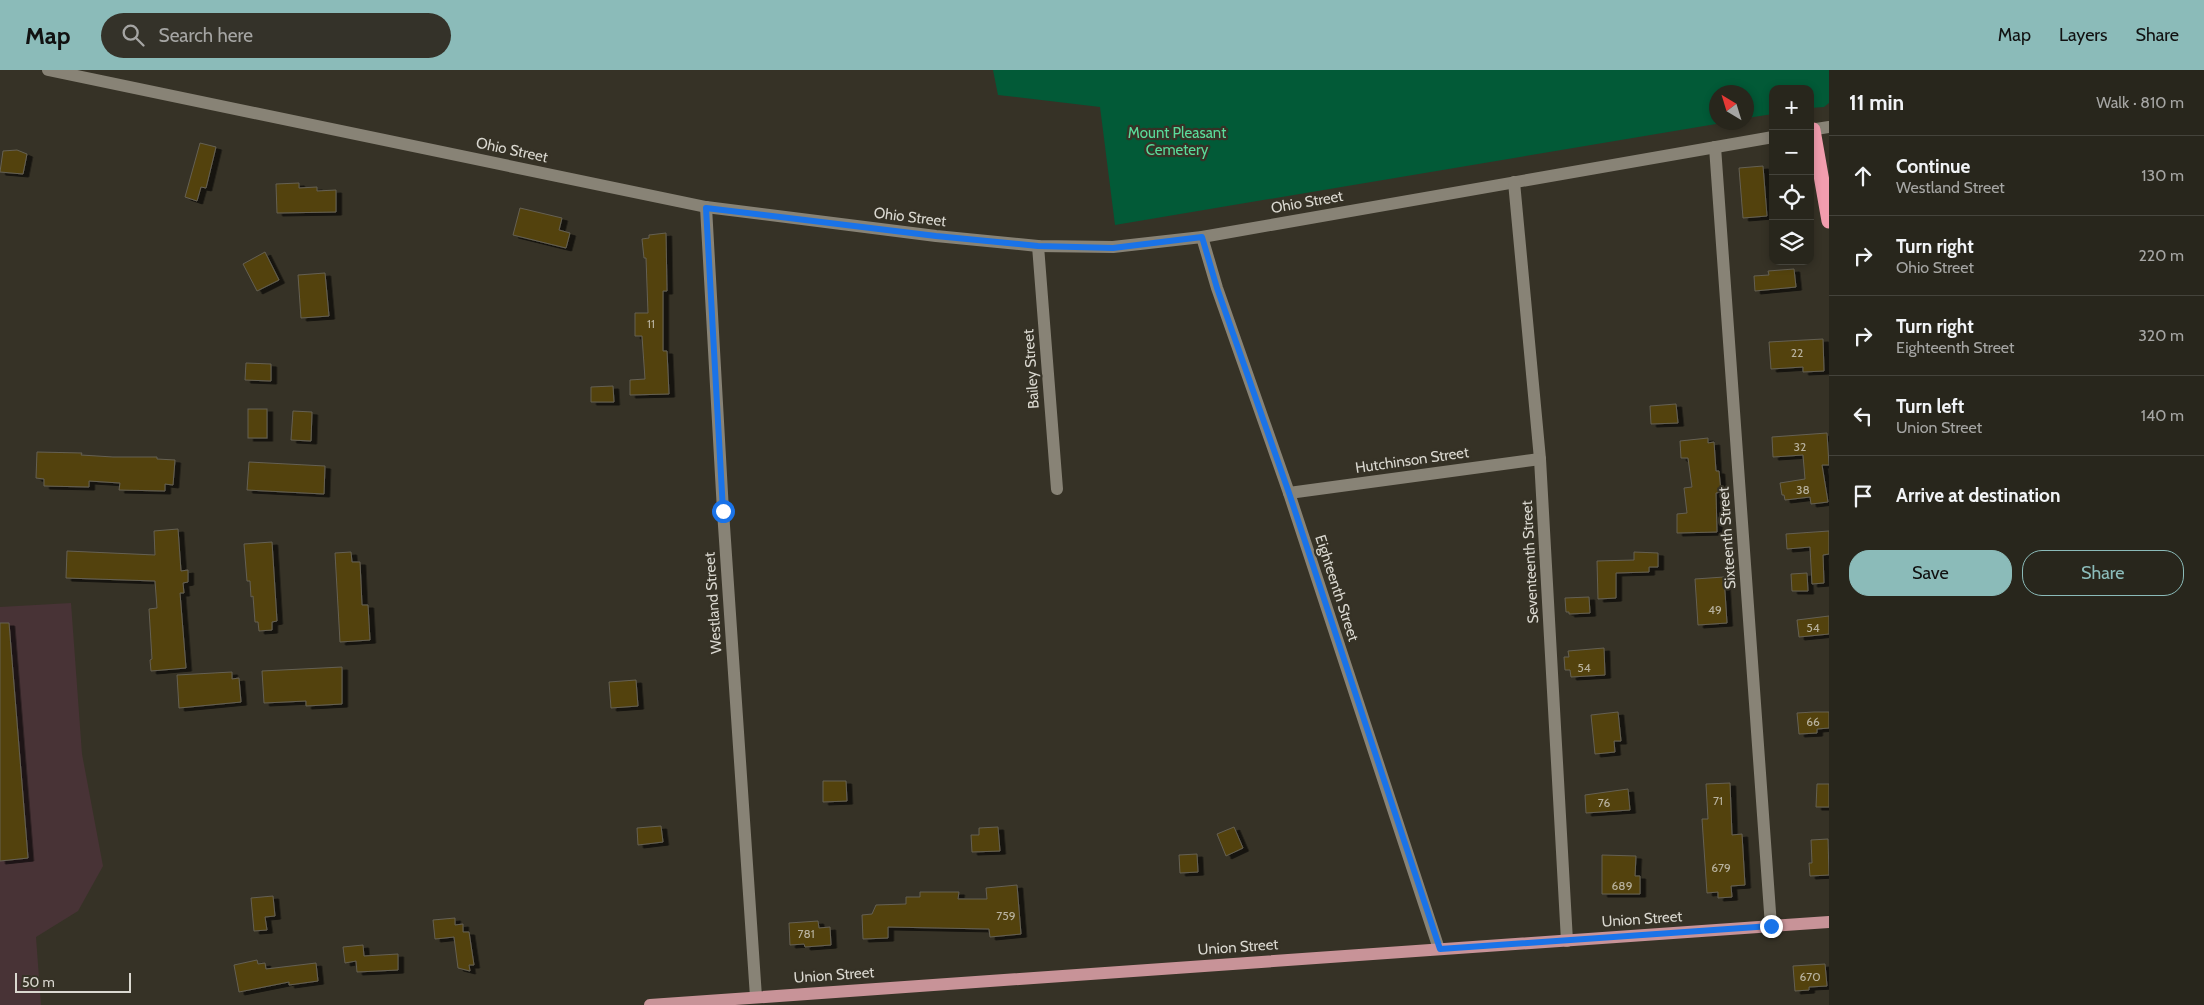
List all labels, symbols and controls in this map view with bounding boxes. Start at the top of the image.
search box [101,13,451,58]
text: Map [25,21,71,50]
icon: search [119,21,147,49]
text: Search here [159,24,253,47]
text: Map [1998,24,2031,46]
text: Layers [2059,24,2108,46]
text: Share [2136,24,2179,46]
north arrow [1709,85,1754,130]
map controls [1769,85,1814,265]
button: + [1769,85,1814,130]
text: 11 min [1849,90,1904,115]
text: Walk · 810 m [2096,93,2184,112]
park label: Mount Pleasant Cemetery [1128,124,1226,159]
button: − [1769,130,1814,175]
street label: Ohio Street [474,134,550,166]
text: Continue [1896,155,1970,178]
icon: ahead [1849,162,1877,190]
text: 130 m [2141,166,2184,185]
button: locate [1769,175,1814,220]
text: Westland Street [1896,178,2005,197]
street label: Ohio Street [1270,187,1344,217]
street label: Ohio Street [873,204,947,230]
button: layers [1769,220,1814,265]
text: Turn right [1896,235,1974,258]
icon: right [1849,242,1877,270]
text: 220 m [2138,246,2184,265]
text: Ohio Street [1896,258,1974,277]
text: Turn right [1896,315,1974,338]
house number: 11 [647,316,655,331]
icon: right [1849,322,1877,350]
text: 320 m [2138,326,2184,345]
street label: Bailey Street [1019,329,1043,409]
text: Eighteenth Street [1896,338,2014,357]
house number: 22 [1791,345,1803,360]
text: Turn left [1896,395,1964,418]
icon: left [1849,402,1877,430]
text: 140 m [2141,406,2184,425]
text: Union Street [1896,418,1982,437]
house number: 32 [1794,439,1806,454]
street label: Hutchinson Street [1354,443,1470,477]
house number: 38 [1796,482,1810,497]
icon: arrive [1849,482,1877,510]
text: Arrive at destination [1896,484,2060,507]
street label: Sixteenth Street [1714,486,1740,590]
route start [712,500,735,523]
street label: Seventeenth Street [1518,500,1542,624]
street label: Eighteenth Street [1311,532,1363,644]
button: Save [1849,550,2012,596]
button: Share [2022,550,2184,596]
street label: Westland Street [700,552,726,654]
house number: 49 [1708,602,1722,617]
house number: 54 [1806,620,1820,635]
house number: 54 [1577,660,1591,675]
house number: 66 [1806,714,1820,729]
house number: 71 [1713,793,1723,808]
house number: 76 [1598,795,1610,810]
house number: 679 [1711,860,1731,875]
house number: 689 [1612,878,1633,893]
street label: Union Street [1601,907,1683,931]
house number: 759 [996,908,1016,923]
route end [1760,915,1783,938]
house number: 781 [797,926,815,941]
street label: Union Street [1197,935,1279,959]
street label: Union Street [793,963,875,987]
house number: 670 [1799,969,1821,984]
scale bar [15,970,131,993]
text: 50 m [22,973,55,991]

